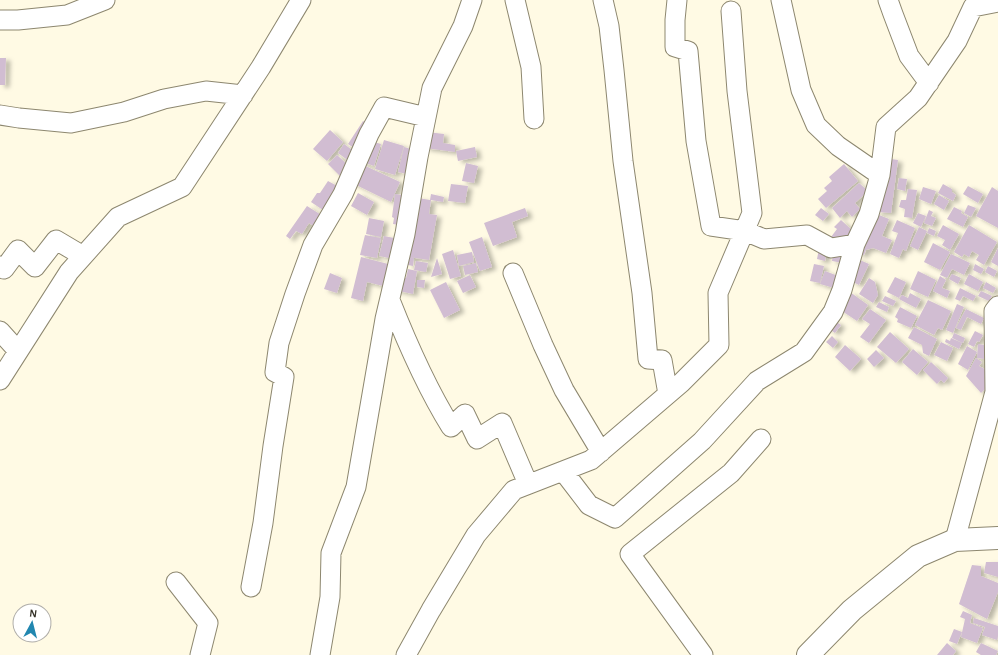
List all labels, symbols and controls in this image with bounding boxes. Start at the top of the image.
north arrow [12,603,52,643]
text: N [29,608,38,619]

